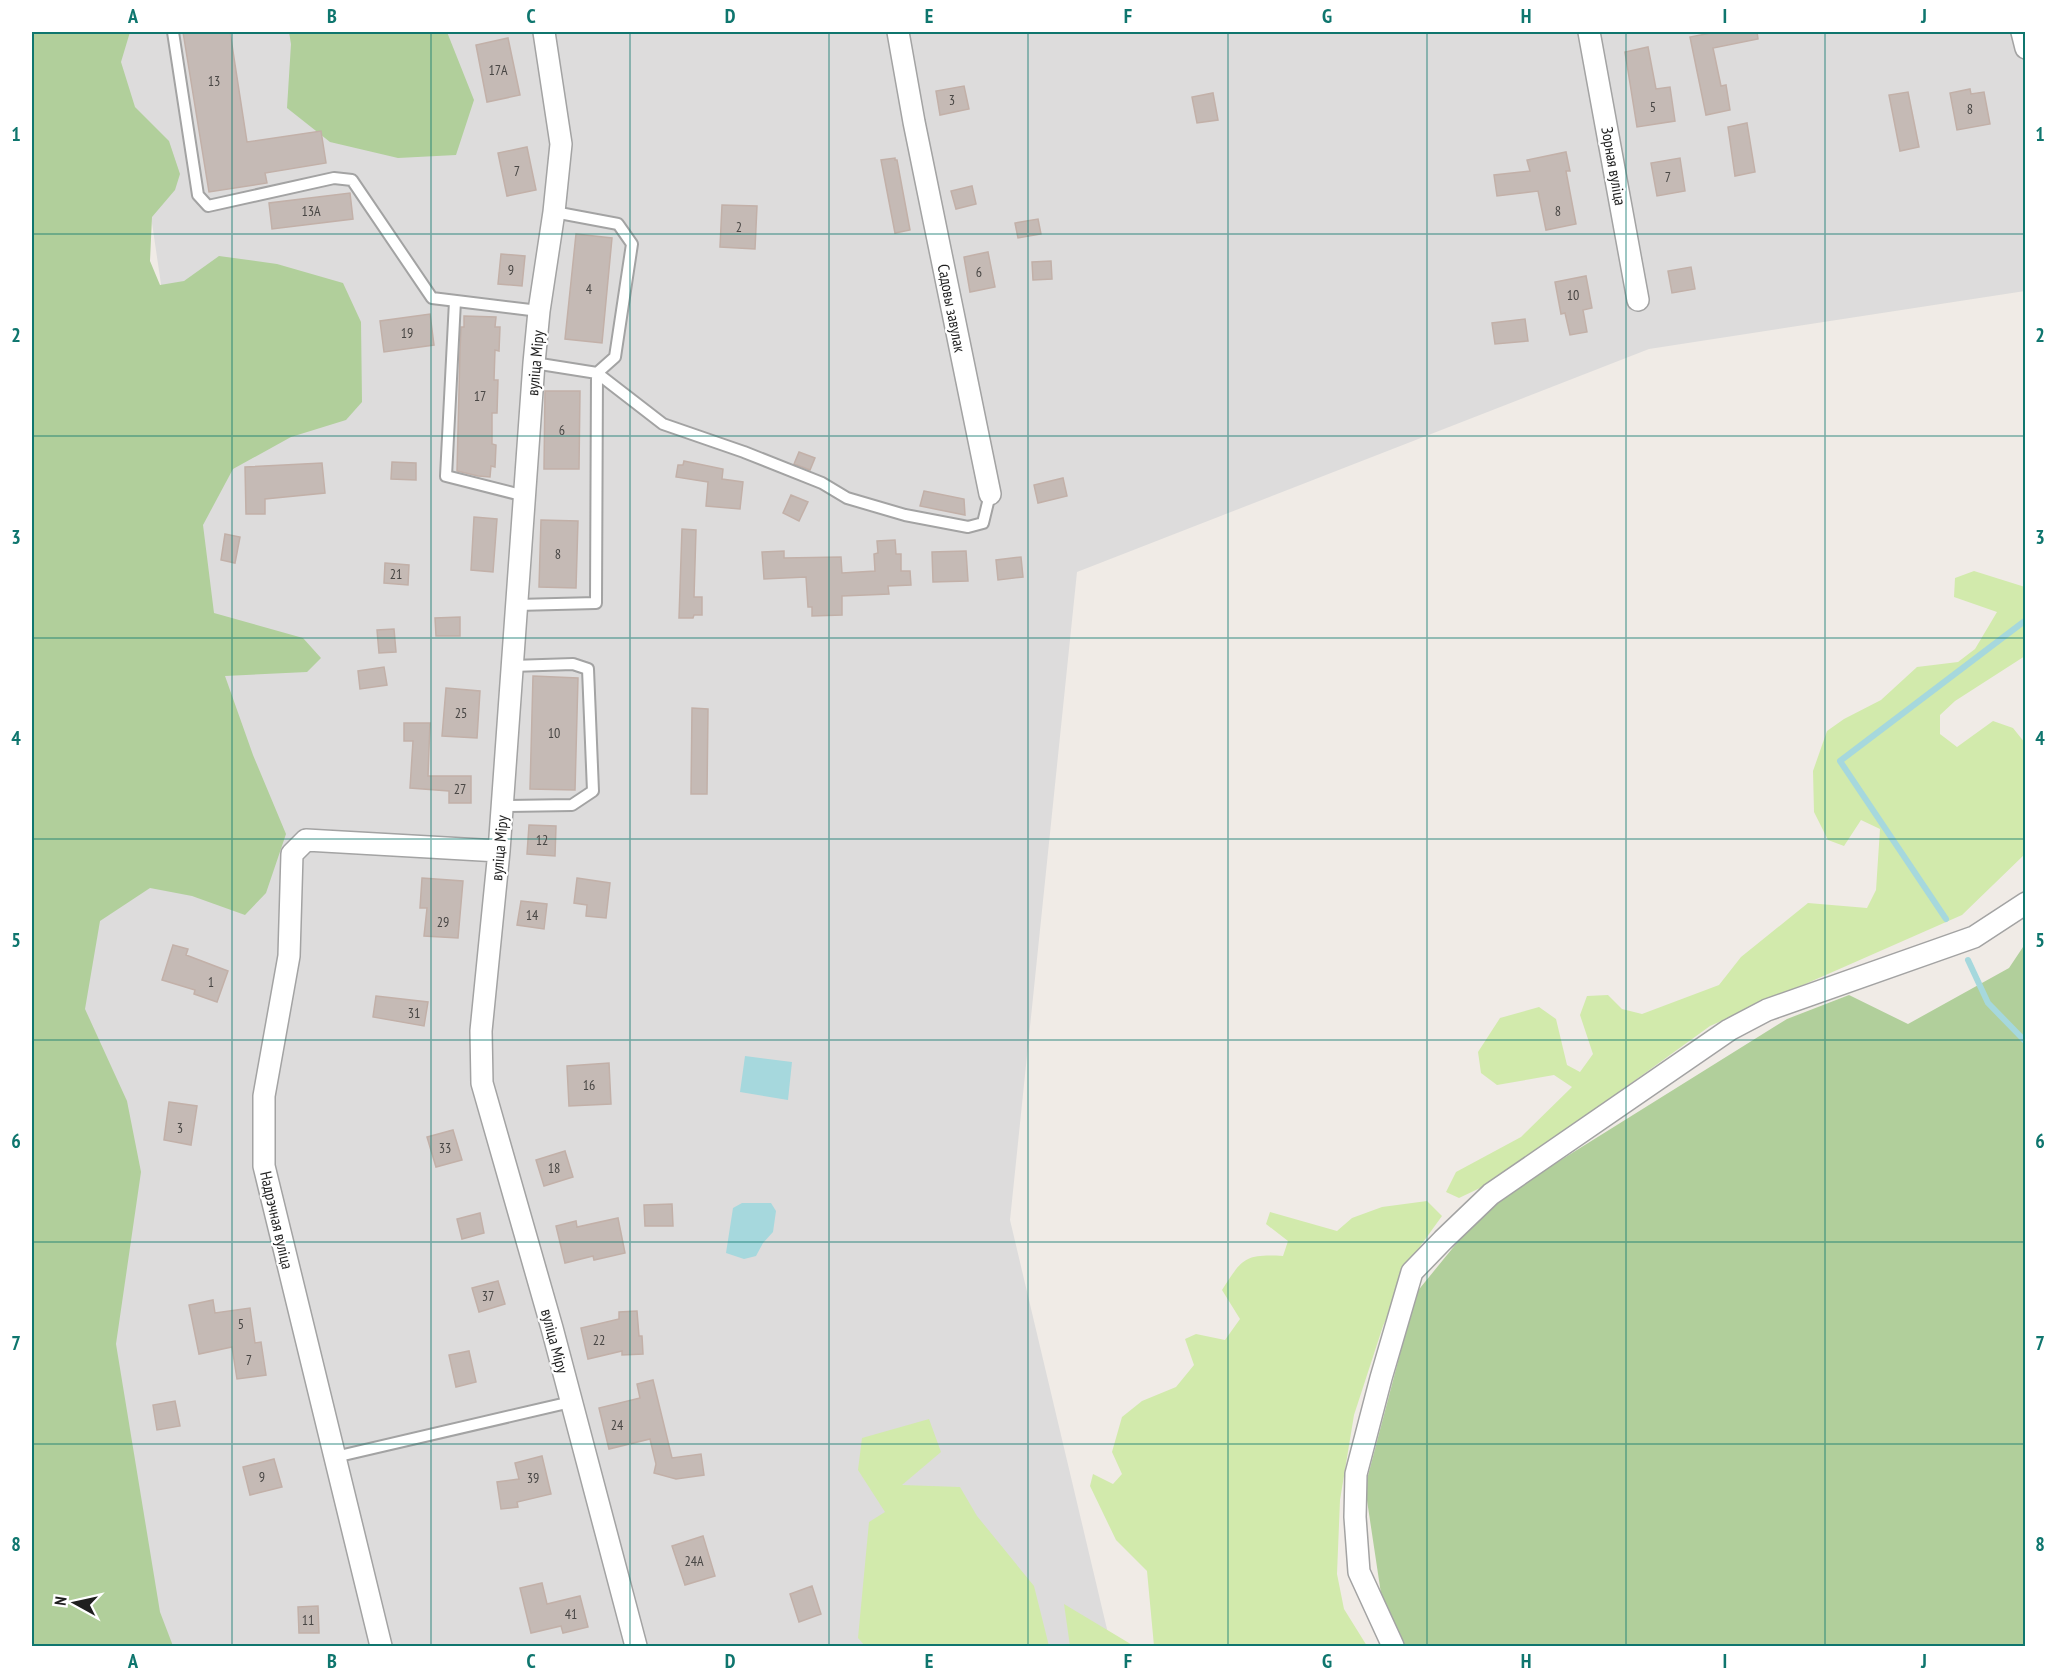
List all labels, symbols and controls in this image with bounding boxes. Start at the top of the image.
text: A [127,3,139,29]
text: B [327,3,337,29]
text: C [526,3,536,29]
text: D [725,3,736,29]
text: E [925,3,933,29]
text: F [1124,3,1132,29]
text: G [1322,3,1332,29]
text: H [1521,3,1531,29]
text: I [1723,3,1727,29]
text: J [1920,3,1927,29]
house number: 17А [488,61,508,79]
house number: 13 [208,72,220,90]
house number: 3 [949,91,955,109]
house number: 5 [1650,98,1656,116]
house number: 8 [1967,100,1973,118]
text: 1 [11,121,21,147]
text: 1 [2035,121,2045,147]
street label: Зорная вуліца [1597,125,1631,207]
house number: 7 [514,162,520,180]
house number: 7 [1665,168,1671,186]
house number: 13А [301,202,321,220]
house number: 8 [1555,202,1561,220]
house number: 2 [736,218,742,236]
house number: 9 [508,261,514,279]
street label: Садовы завулак [934,262,971,355]
house number: 6 [976,263,982,281]
house number: 4 [586,280,593,298]
house number: 10 [1567,286,1579,304]
text: 2 [11,322,21,348]
text: 2 [2035,322,2045,348]
house number: 19 [401,324,413,342]
street label: вуліца Міру [522,329,548,397]
house number: 17 [474,387,486,405]
house number: 6 [559,421,565,439]
text: 3 [11,524,21,550]
text: 3 [2035,524,2045,550]
house number: 8 [555,545,561,563]
house number: 21 [390,565,402,583]
house number: 25 [455,704,467,722]
house number: 10 [548,724,560,742]
text: 4 [11,725,21,751]
text: 4 [2035,725,2045,751]
house number: 27 [454,780,466,798]
street label: вуліца Міру [486,814,512,882]
house number: 12 [536,831,548,849]
house number: 14 [526,906,539,924]
house number: 29 [437,913,449,931]
text: 5 [11,927,21,953]
text: 5 [2035,927,2045,953]
house number: 1 [208,973,214,991]
house number: 31 [408,1004,420,1022]
house number: 16 [583,1076,595,1094]
house number: 3 [177,1119,183,1137]
text: 6 [11,1128,21,1154]
text: 6 [2035,1128,2045,1154]
house number: 33 [439,1139,451,1157]
house number: 18 [548,1159,560,1177]
street label: Надрэчная вуліца [256,1169,298,1271]
house number: 37 [482,1287,494,1305]
street label: вуліца Міру [537,1307,573,1375]
house number: 5 [238,1315,244,1333]
text: 7 [11,1330,21,1356]
text: 7 [2035,1330,2045,1356]
house number: 22 [593,1331,605,1349]
house number: 7 [246,1351,252,1369]
house number: 24 [611,1416,624,1434]
house number: 9 [259,1468,265,1486]
house number: 39 [527,1469,539,1487]
text: 8 [11,1531,21,1557]
text: 8 [2035,1531,2045,1557]
house number: 24А [684,1552,704,1570]
north arrow [45,1573,105,1633]
text: N [50,1595,71,1607]
house number: 41 [565,1605,577,1623]
house number: 11 [302,1611,314,1629]
text: A [127,1648,139,1674]
text: B [327,1648,337,1674]
text: C [526,1648,536,1674]
text: D [725,1648,736,1674]
text: E [925,1648,933,1674]
text: F [1124,1648,1132,1674]
text: G [1322,1648,1332,1674]
text: H [1521,1648,1531,1674]
text: I [1723,1648,1727,1674]
text: J [1920,1648,1927,1674]

